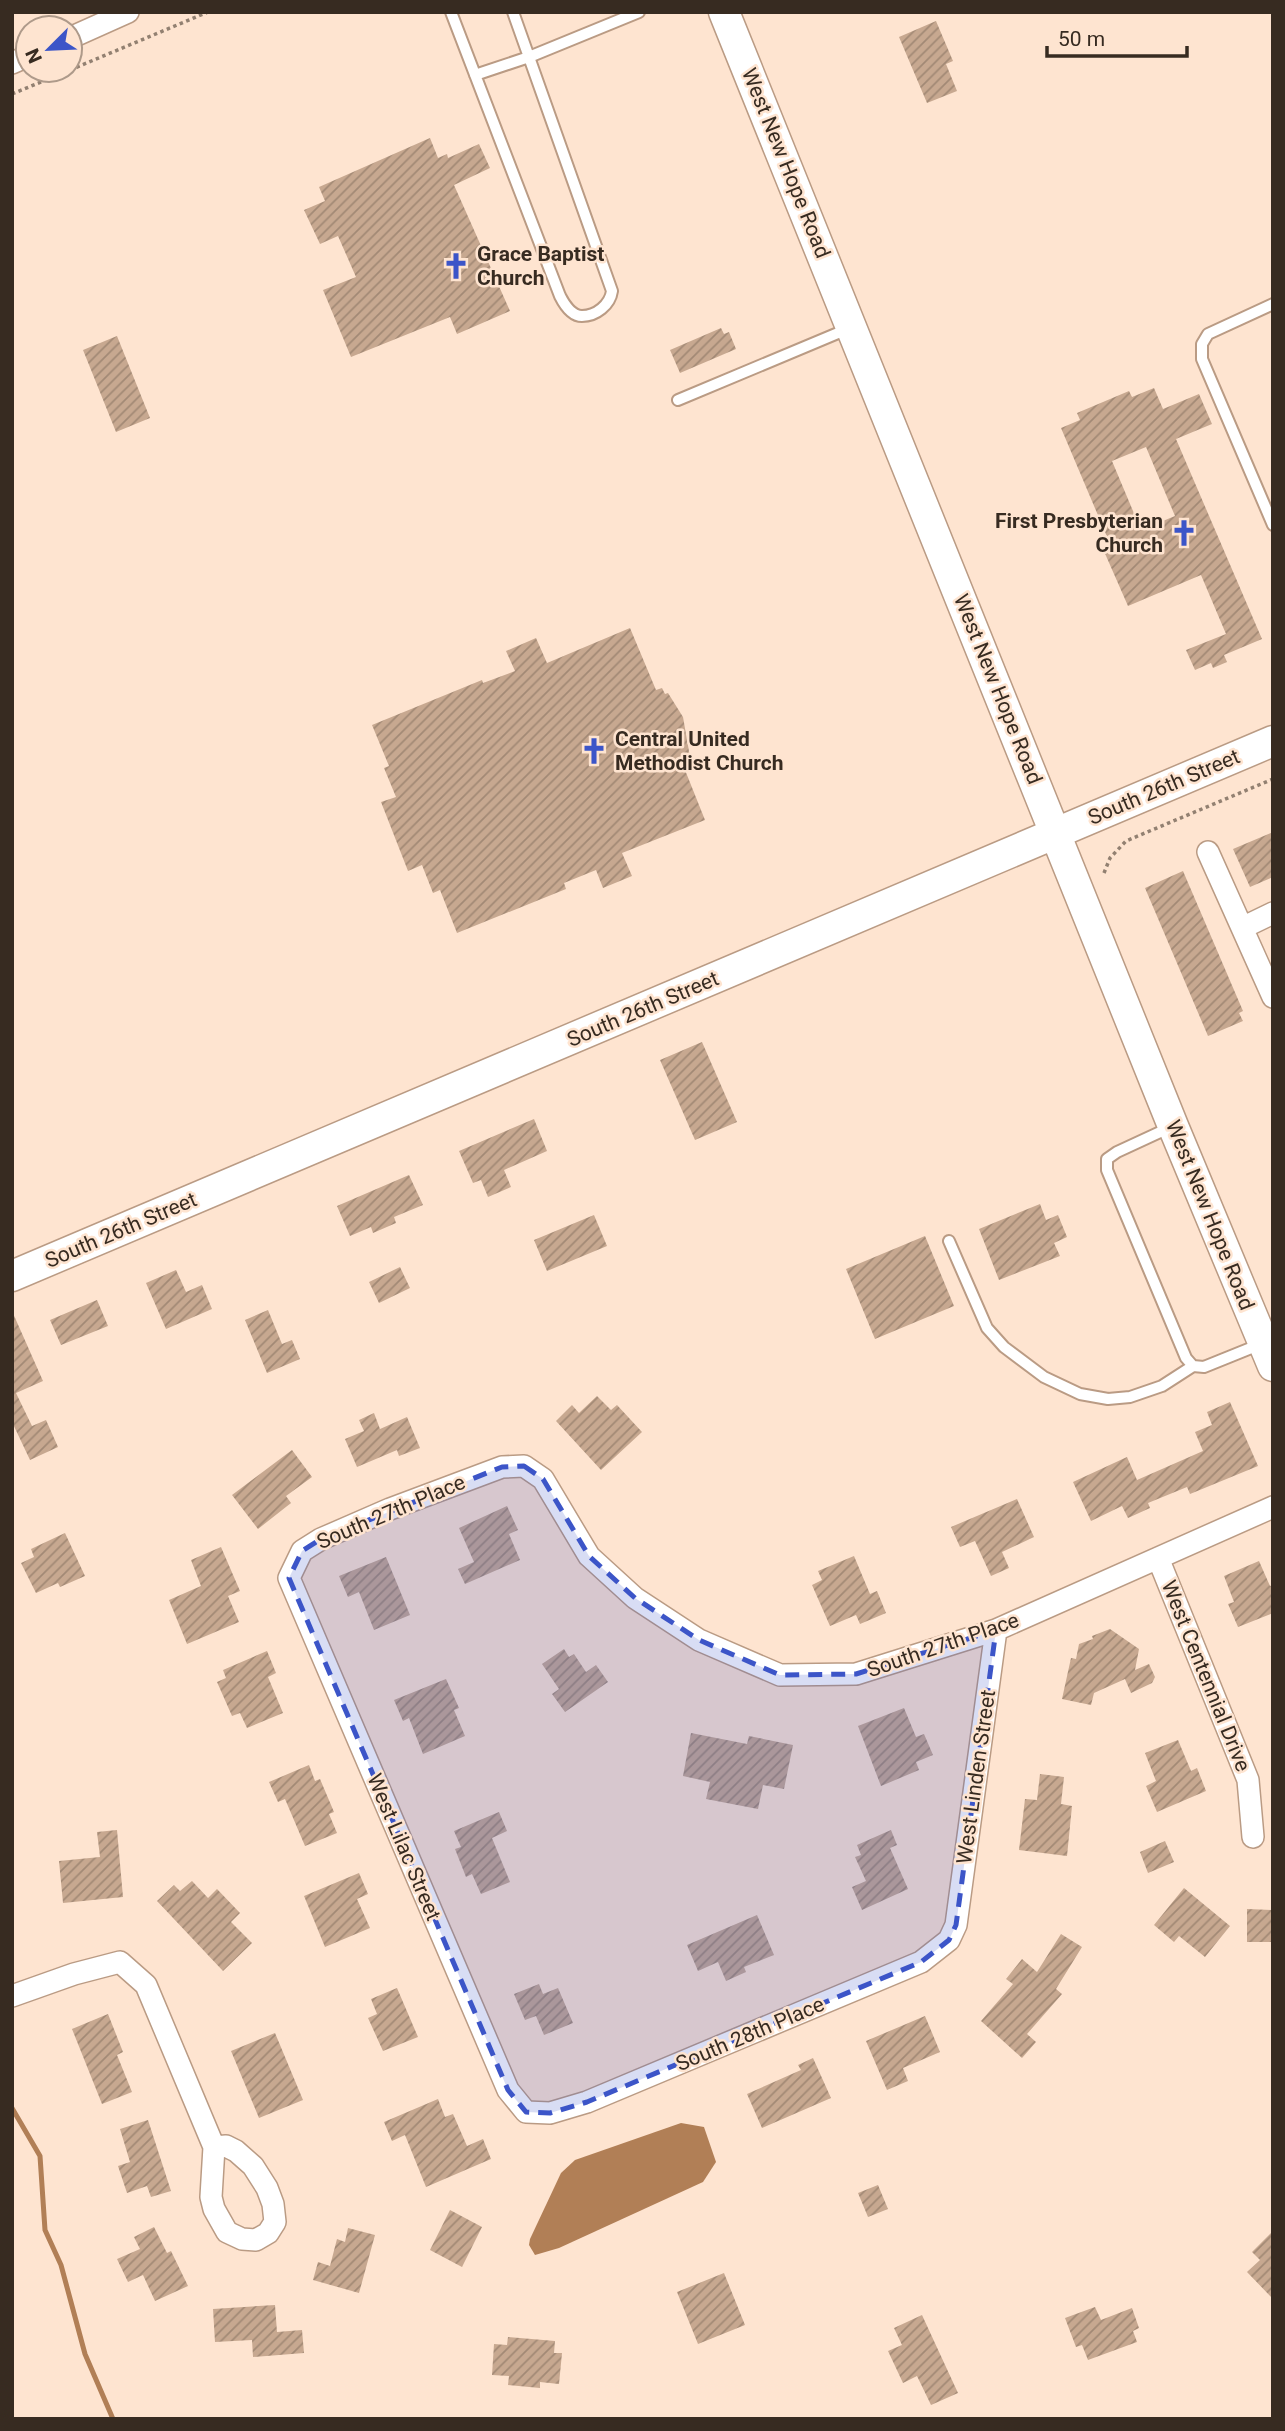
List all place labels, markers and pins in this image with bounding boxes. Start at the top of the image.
place label: Grace Baptist Church [477,242,604,290]
church icon: Grace Baptist Church [441,251,471,281]
place label: First Presbyterian Church [995,509,1163,557]
church icon: First Presbyterian Church [1169,518,1199,548]
place label: Central United Methodist Church [615,727,783,775]
church icon: Central United Methodist Church [579,736,609,766]

